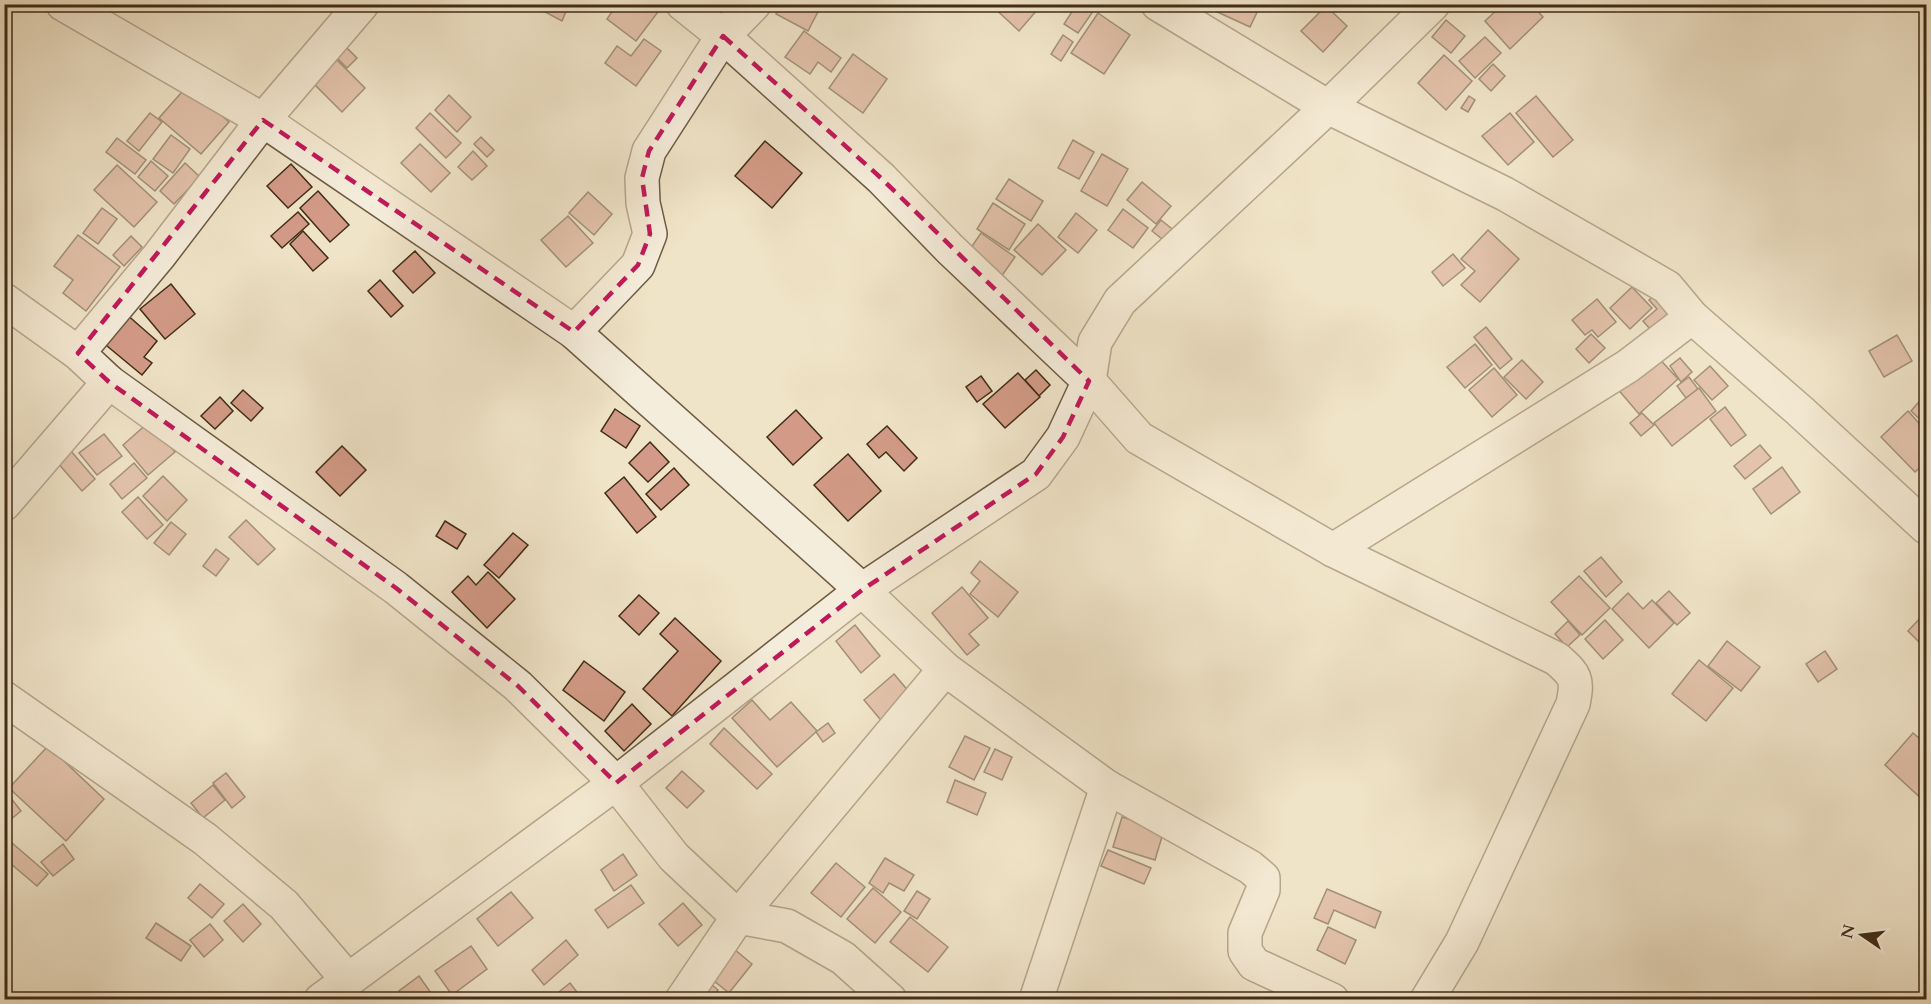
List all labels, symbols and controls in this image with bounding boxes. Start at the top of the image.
north arrow [1832,905,1892,965]
text: N [1836,922,1861,941]

